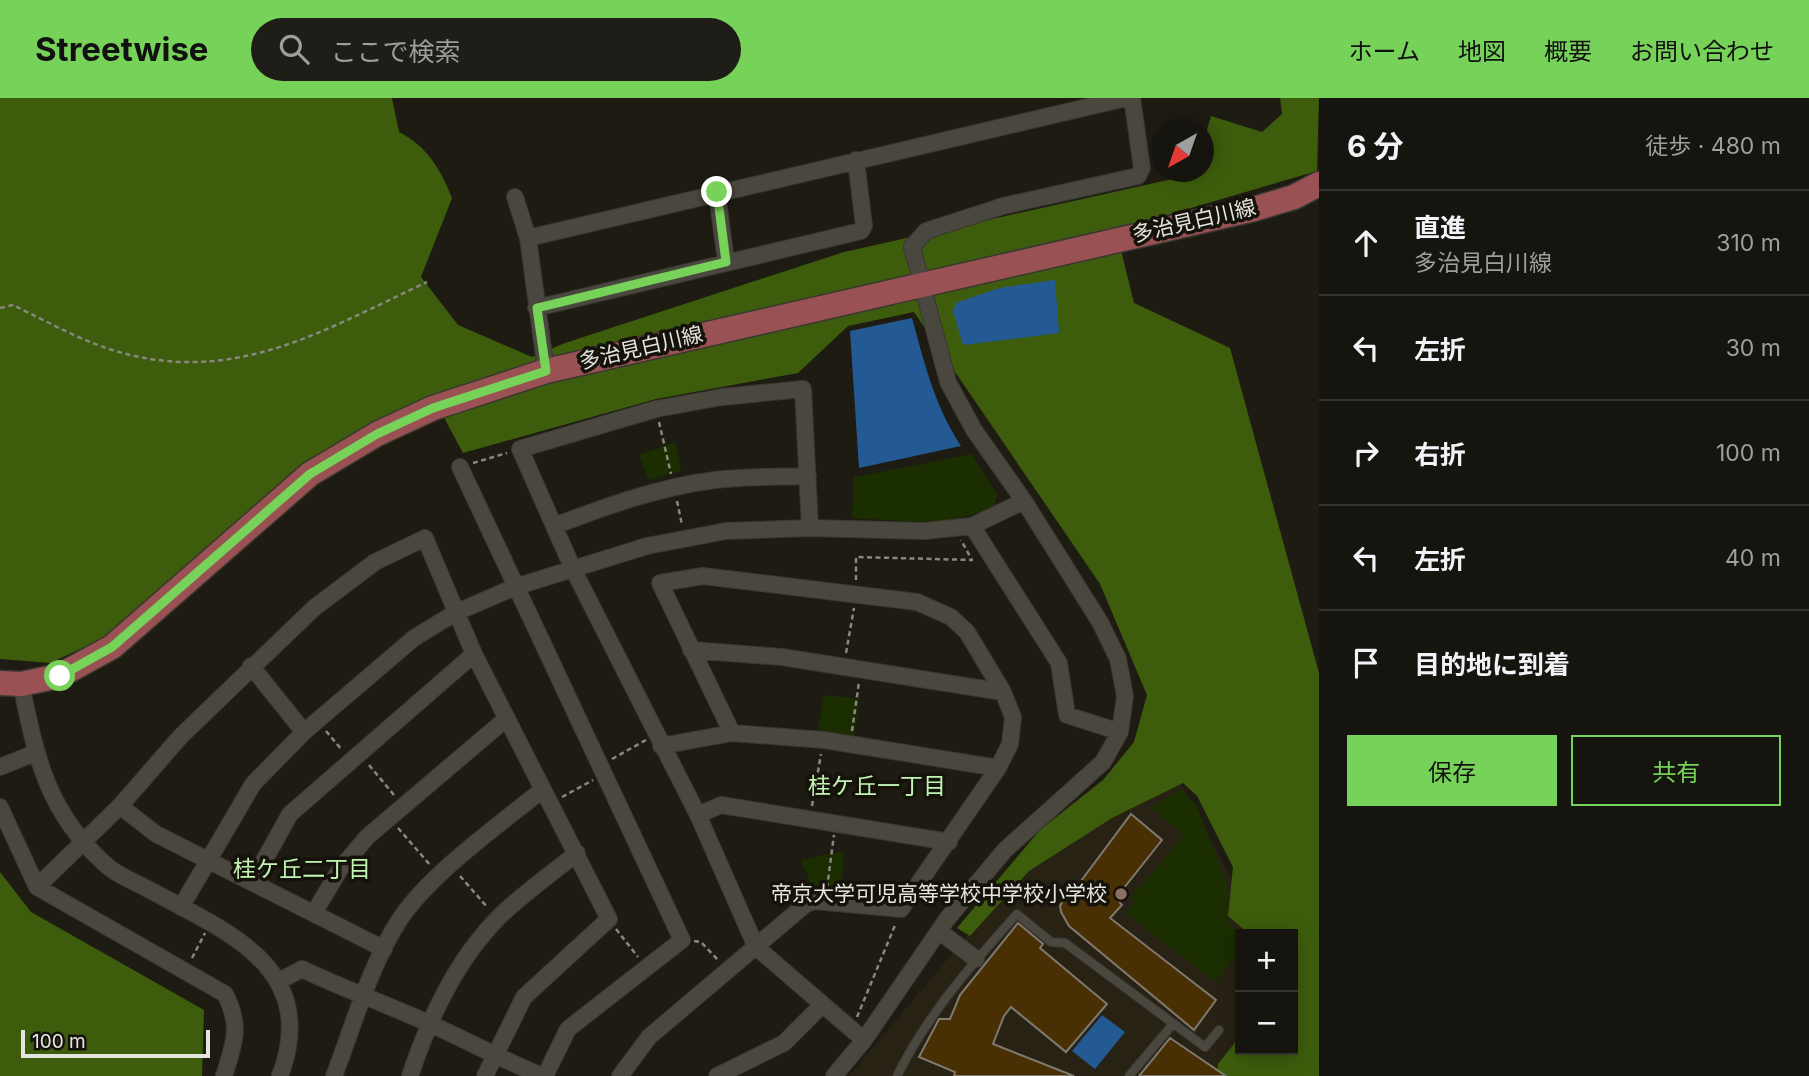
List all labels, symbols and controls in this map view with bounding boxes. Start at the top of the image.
search box [251,18,741,81]
text: Streetwise [35,29,209,69]
icon: search [275,30,313,68]
text: ここで検索 [331,36,461,67]
text: ホーム [1349,37,1420,66]
text: 地図 [1458,37,1506,66]
text: 概要 [1544,37,1592,66]
text: お問い合わせ [1630,37,1774,66]
north arrow [1151,119,1214,182]
text: 6 分 [1347,128,1404,164]
text: 徒歩 · 480 m [1645,132,1781,160]
route end [701,176,732,207]
street label: 多治見白川線 [1130,194,1258,247]
text: 直進 [1414,212,1466,243]
icon: ahead [1347,224,1385,262]
text: 310 m [1716,229,1781,257]
text: 多治見白川線 [1414,249,1552,277]
street label: 多治見白川線 [577,321,705,374]
icon: left [1347,329,1385,367]
text: 左折 [1414,334,1466,365]
text: 30 m [1726,334,1781,362]
icon: right [1347,434,1385,472]
text: 右折 [1414,439,1466,470]
text: 100 m [1716,439,1781,467]
icon: left [1347,539,1385,577]
text: 左折 [1414,544,1466,575]
text: 40 m [1725,544,1781,572]
icon: arrive [1347,644,1385,682]
text: 目的地に到着 [1414,649,1570,680]
route start [44,660,75,691]
button: 保存 [1347,735,1557,806]
button: 共有 [1571,735,1781,806]
district label: 桂ケ丘一丁目 [808,772,946,800]
district label: 桂ケ丘二丁目 [233,855,371,883]
place label: 帝京大学可児高等学校中学校小学校 [771,881,1107,906]
marker: 帝京大学可児高等学校中学校小学校 [1113,886,1129,902]
map controls [1235,929,1298,1055]
button: + [1235,929,1298,992]
button: − [1235,992,1298,1055]
scale bar [21,1027,210,1059]
text: 100 m [32,1030,86,1053]

